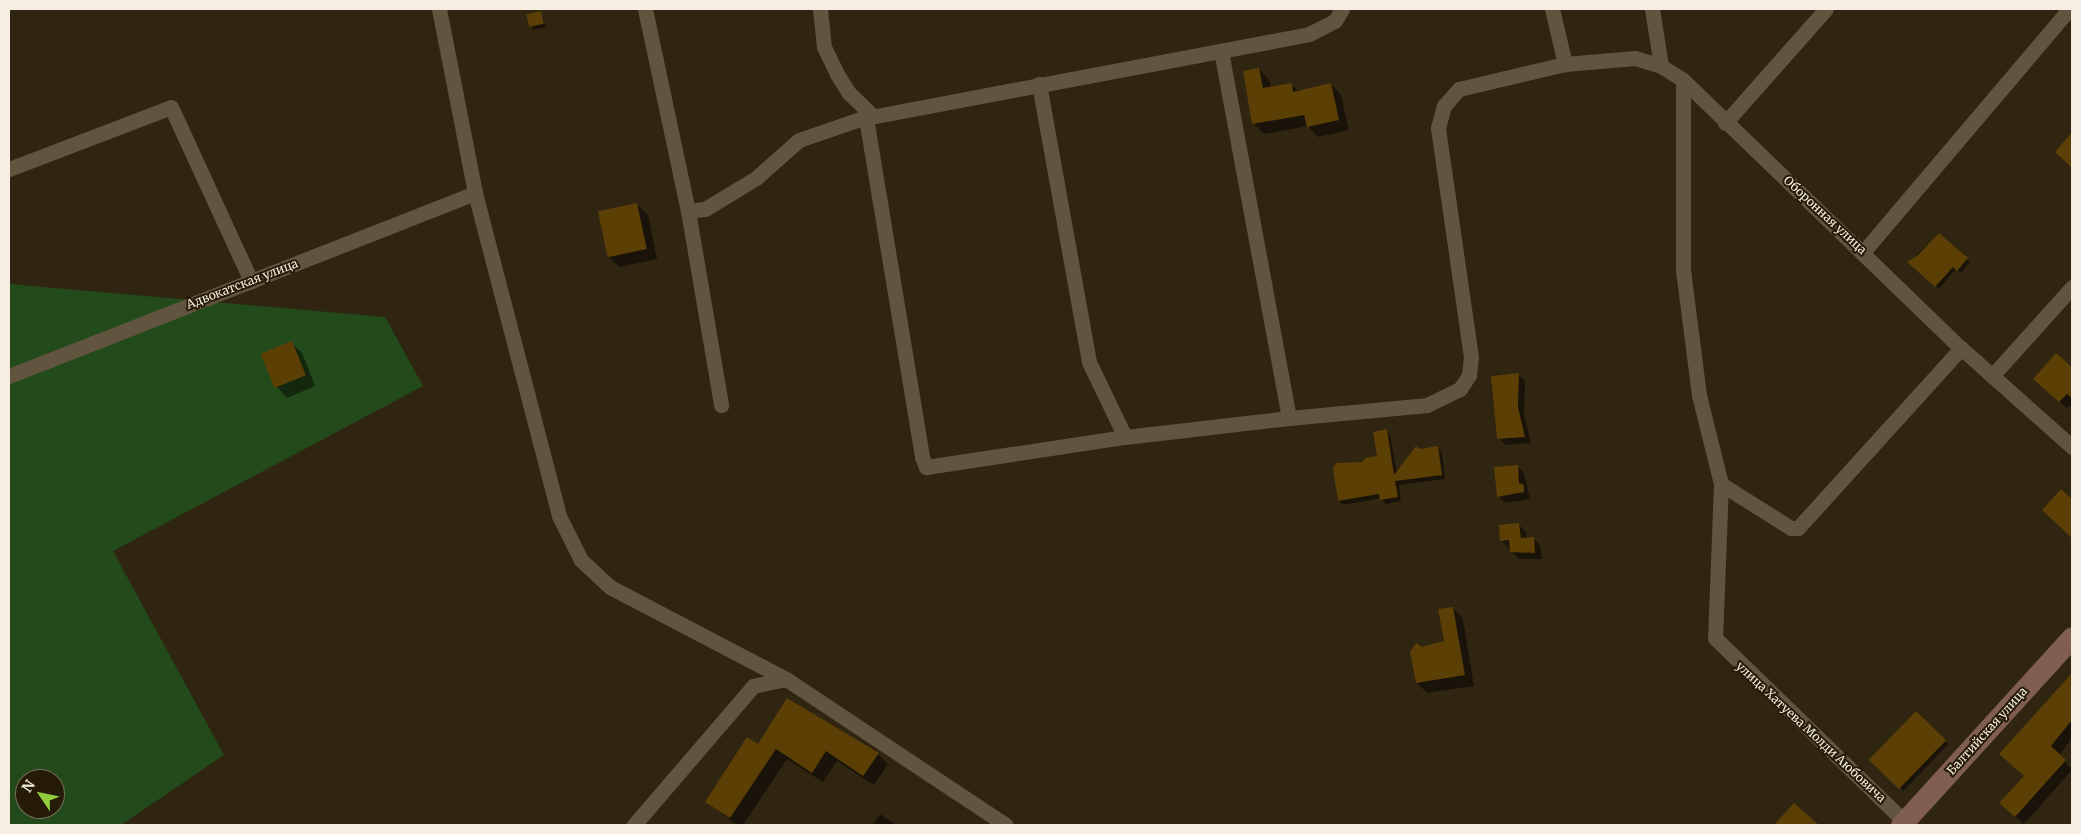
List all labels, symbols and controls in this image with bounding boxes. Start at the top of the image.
street label: Оборонная улица [1781,173,1869,257]
street label: Адвокатская улица [184,256,300,312]
street label: улица Хатуева Молди Аюбовича [1733,659,1889,805]
street label: Балтийская улица [1944,684,2030,778]
north arrow [15,769,65,819]
text: N [18,777,39,796]

